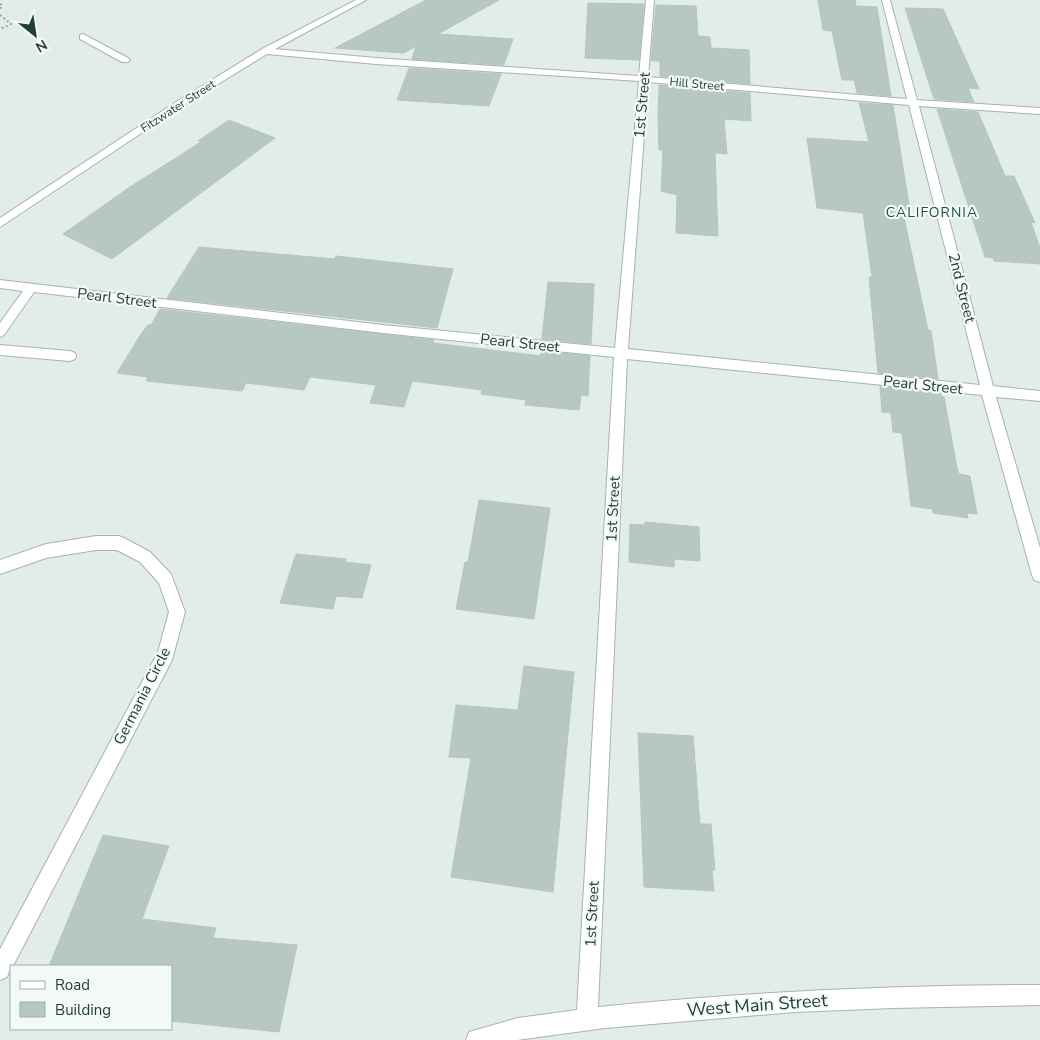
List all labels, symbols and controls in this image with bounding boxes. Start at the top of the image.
north arrow [10,10,60,60]
text: N [32,35,51,57]
street label: 1st Street [629,70,655,139]
street label: Hill Street [669,74,726,94]
street label: Fitzwater Street [138,75,219,136]
district label: CALIFORNIA [886,203,978,222]
street label: 2nd Street [944,251,980,326]
street label: Pearl Street [76,283,159,313]
street label: Pearl Street [479,329,561,357]
street label: Pearl Street [882,371,964,399]
street label: 1st Street [601,475,625,543]
street label: Germania Circle [109,644,175,748]
street label: 1st Street [580,880,604,948]
legend [10,965,172,1030]
text: Road [55,975,90,995]
street label: West Main Street [686,988,829,1022]
text: Building [55,1000,111,1020]

